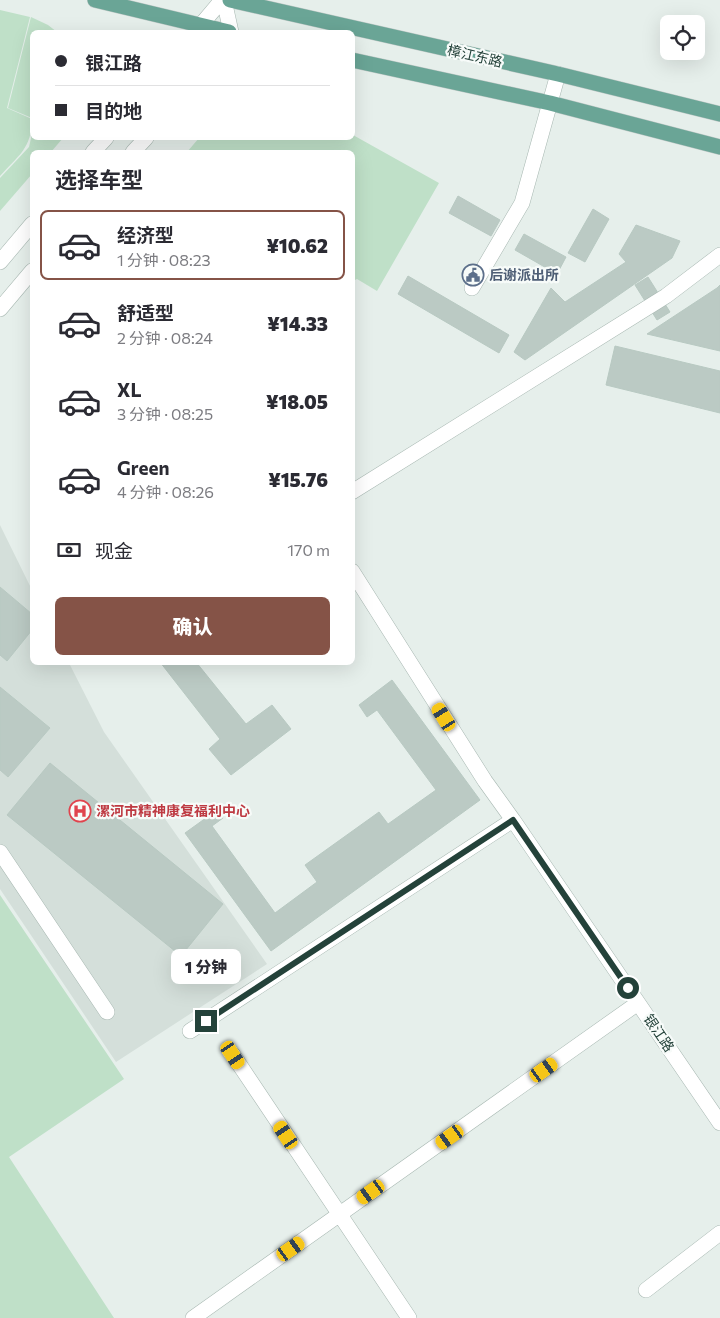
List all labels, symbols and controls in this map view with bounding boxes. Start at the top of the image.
map controls [660,15,705,60]
button: locate [660,15,705,60]
street label: 樟江东路 [446,41,504,70]
text: 银江路 [85,51,142,74]
text: 目的地 [85,99,142,122]
text: 选择车型 [55,166,143,193]
icon: car [57,223,102,268]
text: 经济型 [117,223,174,246]
text: ¥10.62 [266,234,328,257]
text: 1 分钟 · 08:23 [117,250,211,269]
public building icon: 后谢派出所 [461,263,485,287]
place label: 后谢派出所 [489,266,559,283]
icon: car [57,301,102,346]
text: 舒适型 [117,301,174,324]
text: ¥14.33 [267,312,328,335]
text: 2 分钟 · 08:24 [117,328,213,347]
text: XL [117,378,142,401]
icon: car [57,379,102,424]
text: ¥18.05 [266,390,328,413]
text: 3 分钟 · 08:25 [117,404,213,423]
text: Green [117,456,169,479]
icon: car [57,457,102,502]
text: ¥15.76 [268,468,328,491]
text: 4 分钟 · 08:26 [117,482,214,501]
icon: cash [55,536,83,564]
text: 现金 [95,539,133,562]
text: 170 m [287,540,330,559]
button: 确认 [55,597,330,655]
car [429,700,458,734]
hospital icon: 漯河市精神康复福利中心 [68,799,92,823]
place label: 漯河市精神康复福利中心 [96,802,250,819]
callout: 1 分钟 [171,948,241,984]
text: 1 分钟 [185,957,227,976]
route start [617,977,639,999]
route end [195,1010,217,1032]
street label: 银江路 [641,1011,678,1055]
car [218,1038,247,1072]
car [527,1055,560,1085]
car [271,1118,300,1152]
car [433,1122,466,1152]
car [354,1177,387,1207]
car [274,1234,307,1264]

